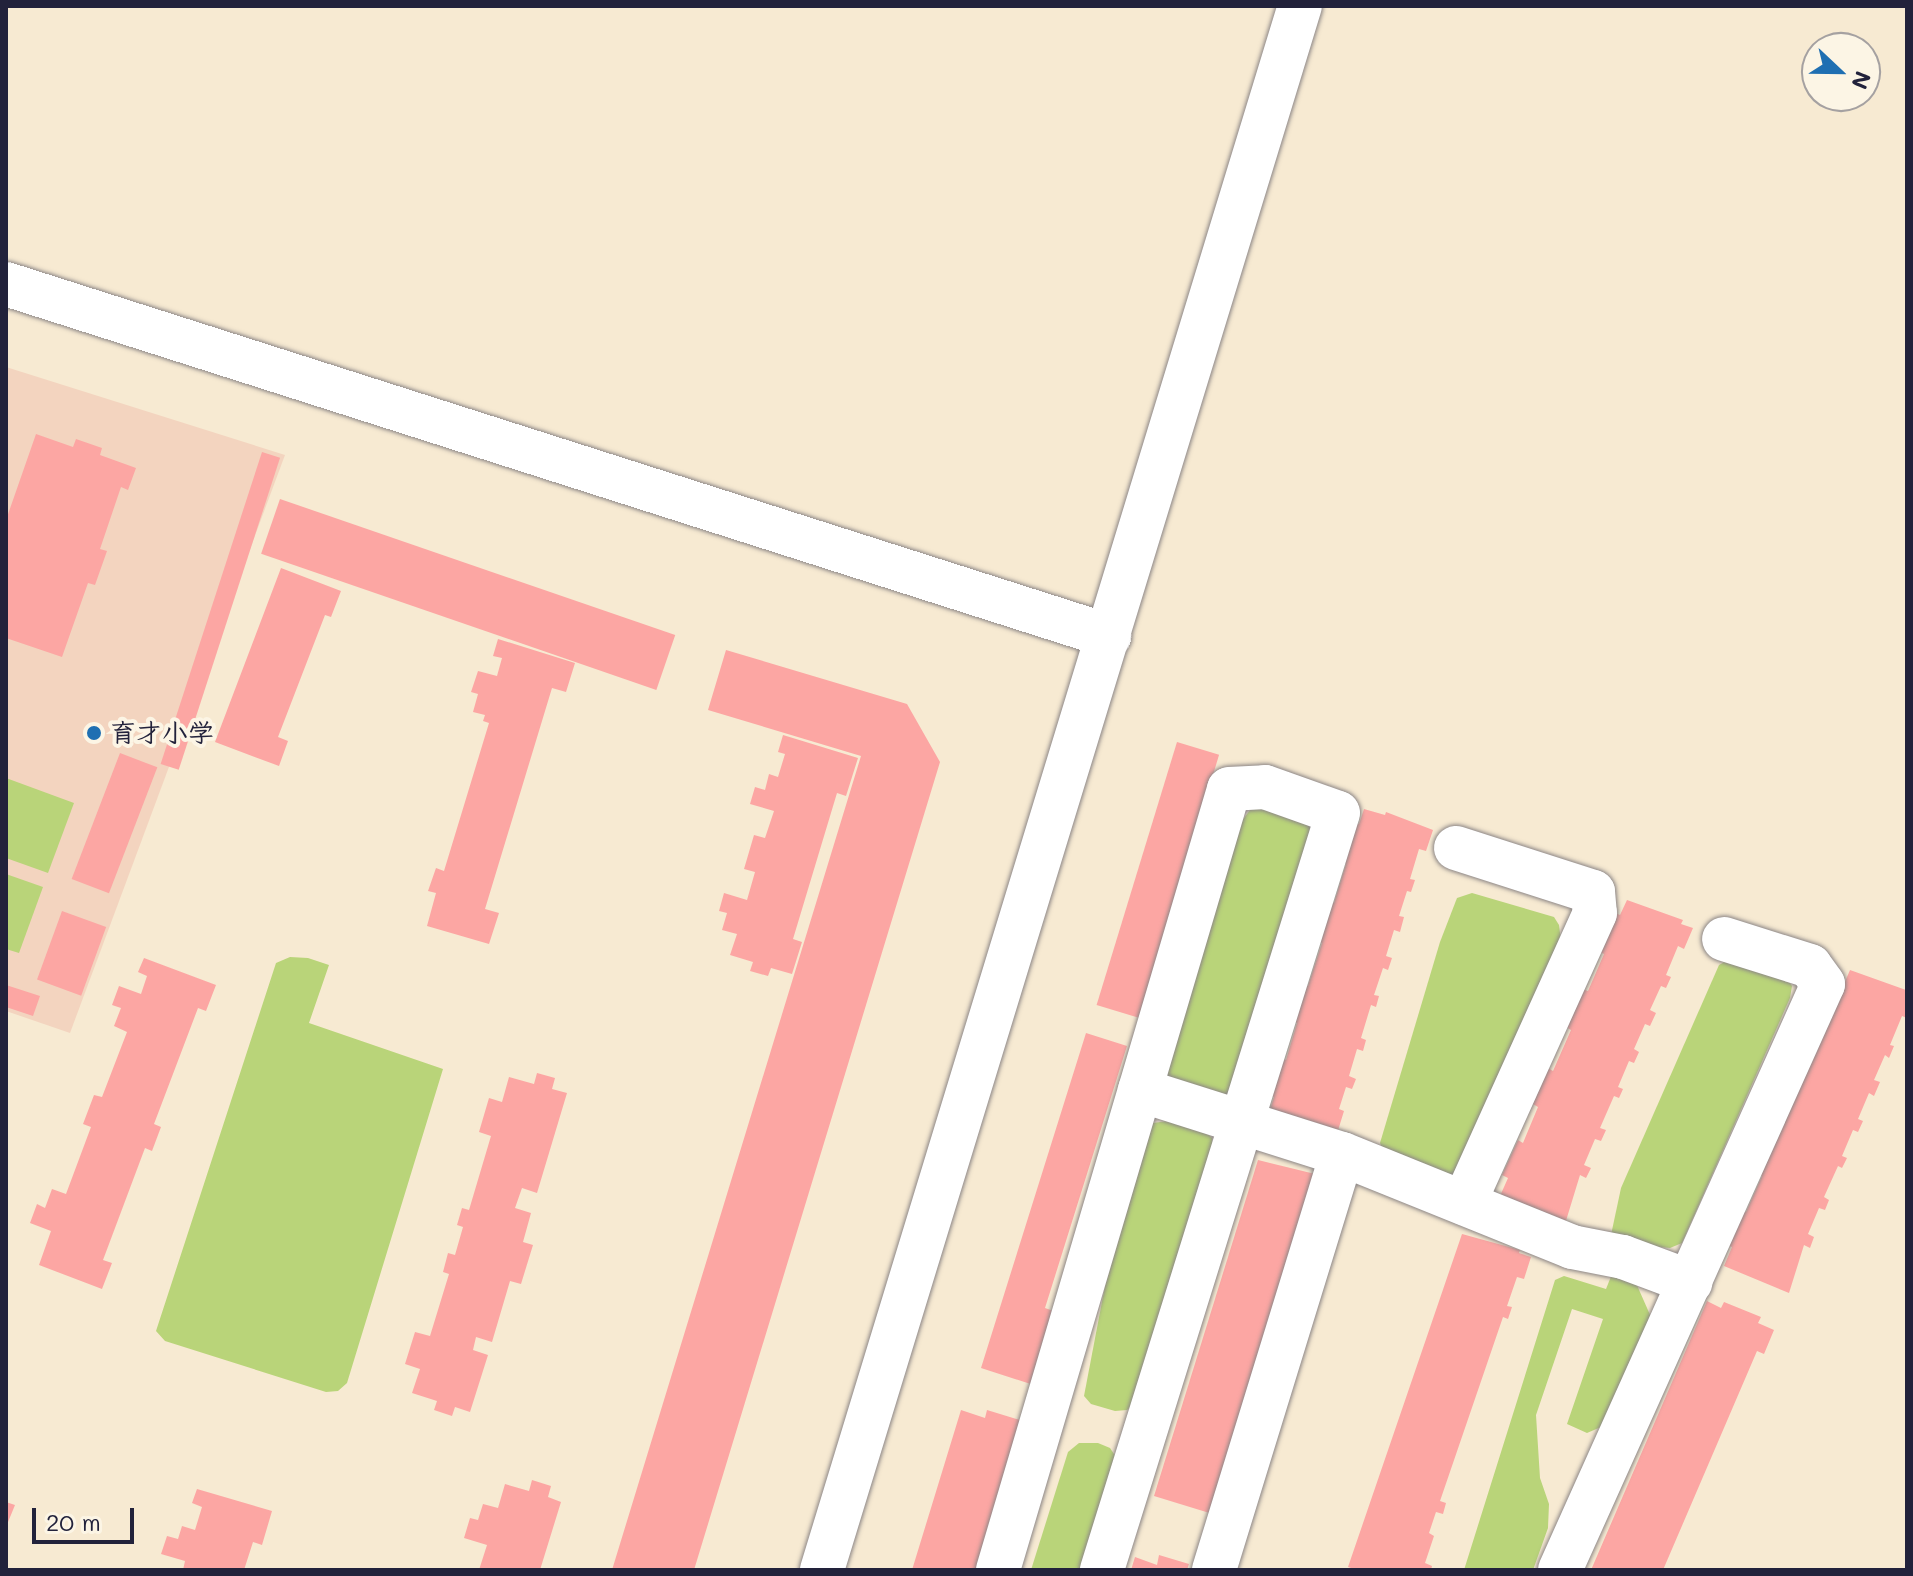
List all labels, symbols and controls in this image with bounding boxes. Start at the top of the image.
north arrow [1801,32,1881,112]
text: N [1845,67,1878,94]
place label: 育才小学 [110,717,214,749]
marker: 育才小学 [85,724,103,742]
scale bar [36,1492,138,1542]
text: 20 m [46,1506,101,1537]

